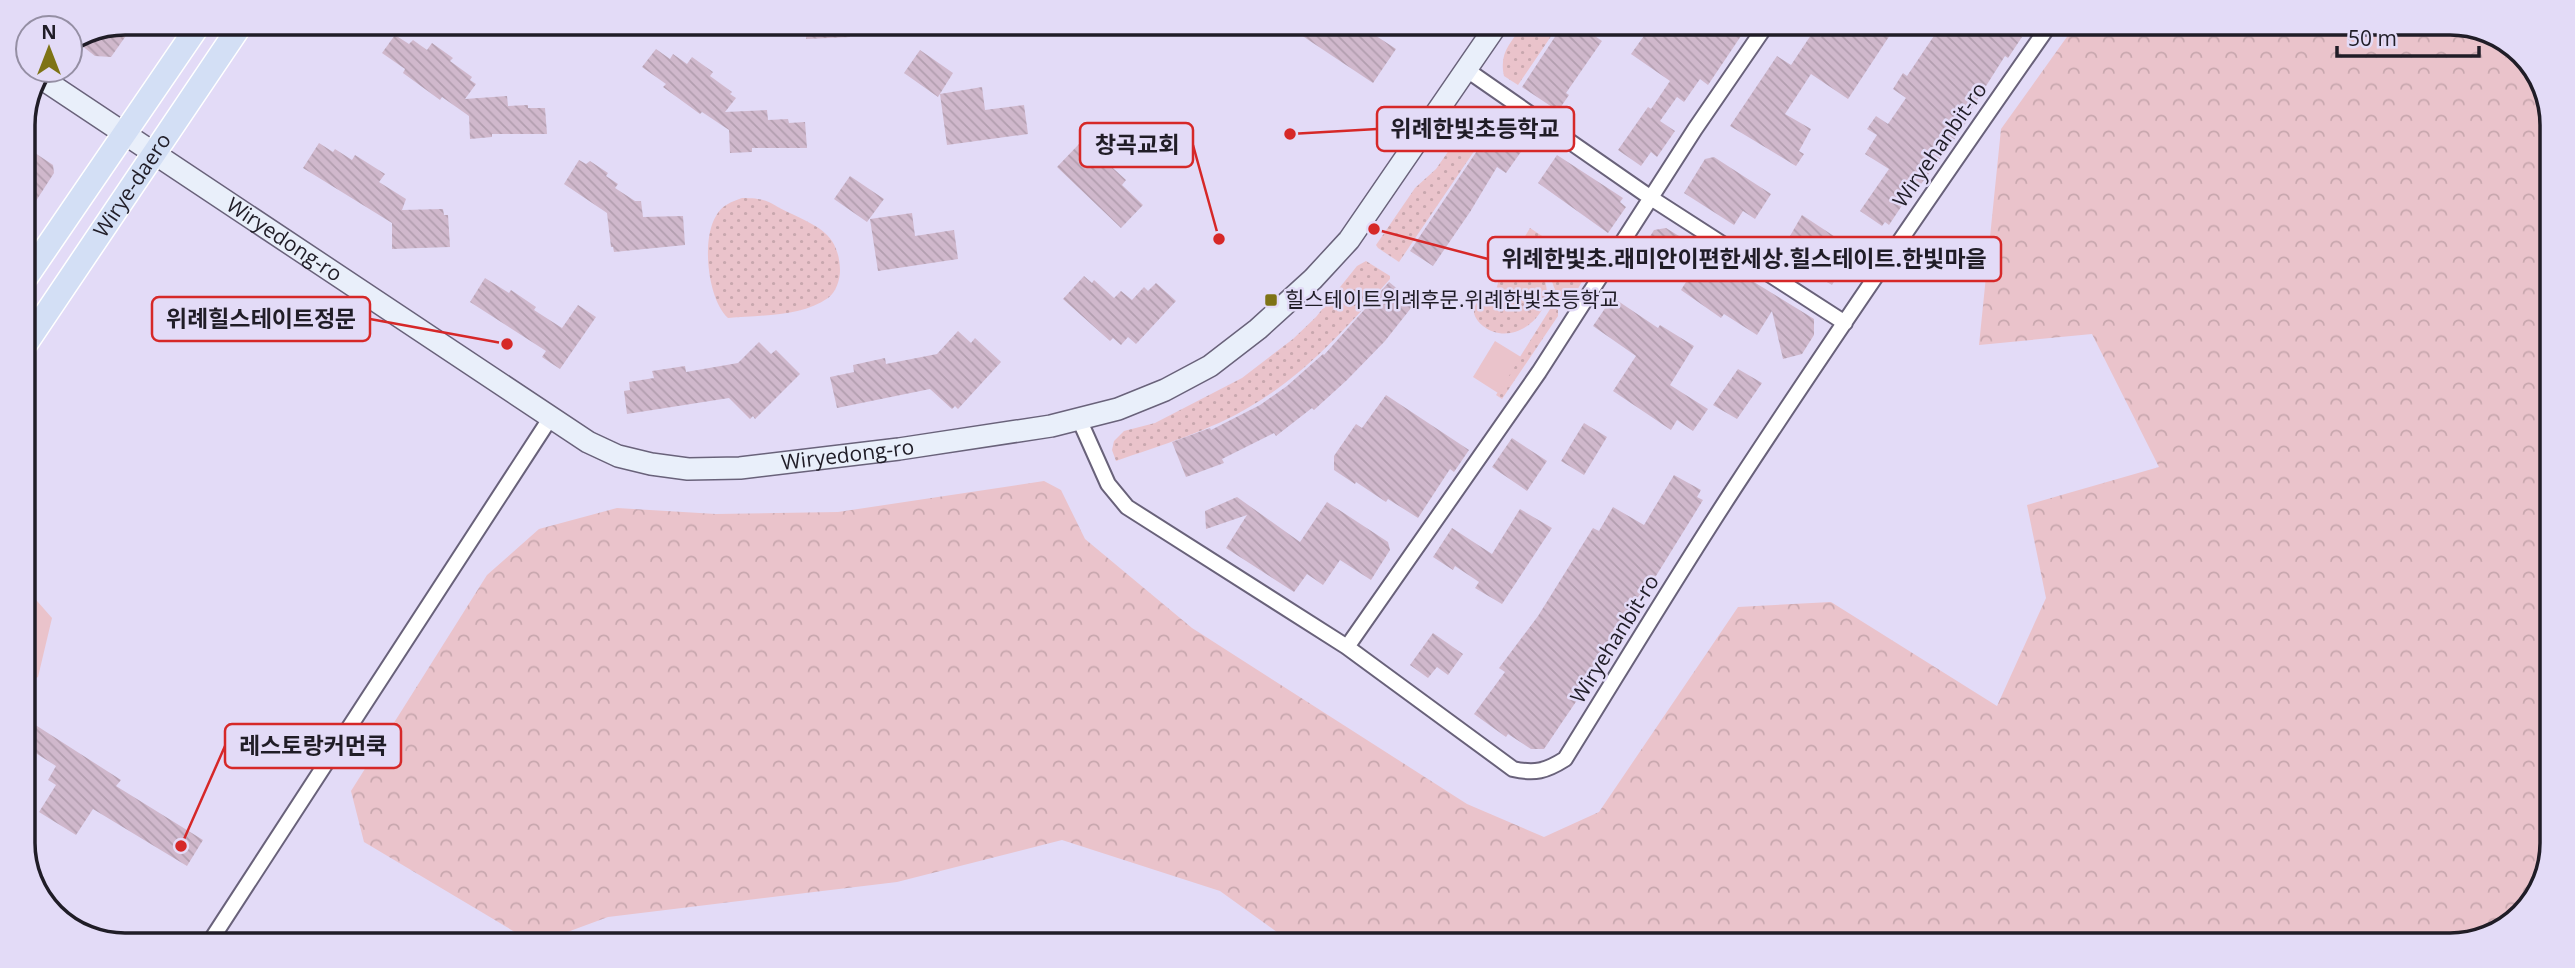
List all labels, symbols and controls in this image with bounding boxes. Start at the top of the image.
north arrow [14,14,84,84]
scale bar [2337,14,2479,58]
text: N [41,19,57,45]
text: 50 m [2348,24,2397,52]
street label: Wiryehanbit-ro [1886,76,1993,213]
callout: 위례한빛초등학교 [1377,107,1574,151]
text: 위례한빛초등학교 [1390,112,1560,144]
callout: 창곡교회 [1080,123,1193,167]
street label: Wirye-daero [87,127,177,242]
text: 창곡교회 [1095,128,1179,160]
street label: Wiryedong-ro [221,190,348,288]
callout: 위례한빛초.래미안이편한세상.힐스테이트.한빛마을 [1488,237,2001,281]
text: 위례한빛초.래미안이편한세상.힐스테이트.한빛마을 [1501,242,1987,274]
place label: 힐스테이트위례후문.위례한빛초등학교 [1285,285,1619,313]
marker: 힐스테이트위례후문.위례한빛초등학교 [1263,292,1279,308]
callout: 위례힐스테이트정문 [152,297,370,341]
text: 위례힐스테이트정문 [166,302,356,334]
street label: Wiryedong-ro [780,432,916,476]
street label: Wiryehanbit-ro [1563,569,1665,708]
callout: 레스토랑커먼쿡 [225,724,401,768]
text: 레스토랑커먼쿡 [239,729,387,761]

